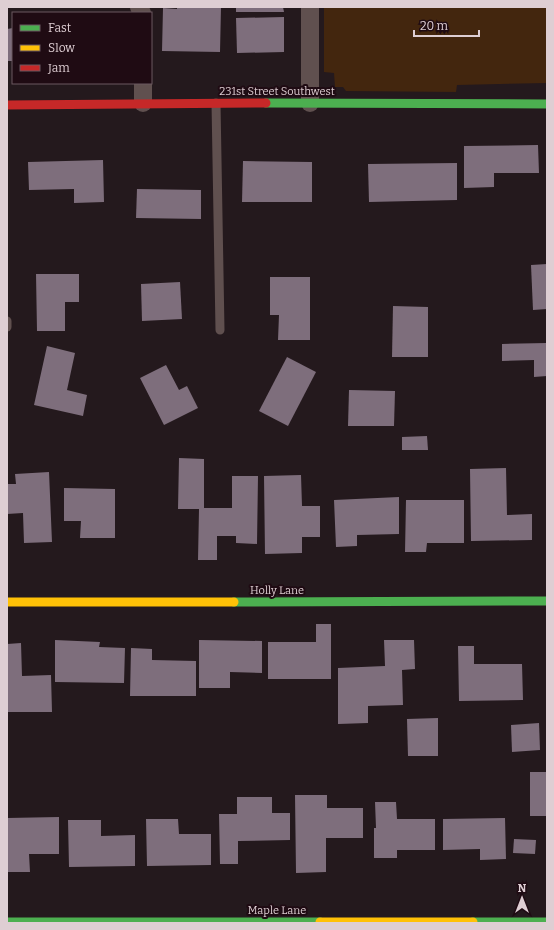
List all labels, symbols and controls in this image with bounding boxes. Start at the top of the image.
legend [12,12,152,84]
scale bar [414,12,479,38]
text: 20 m [420,19,449,33]
text: Fast [48,21,72,35]
text: Slow [48,41,75,55]
text: Jam [47,61,70,75]
street label: 231st Street Southwest [219,85,335,98]
street label: Holly Lane [250,584,304,597]
north arrow [502,878,542,918]
text: N [518,882,527,895]
street label: Maple Lane [248,904,306,917]

